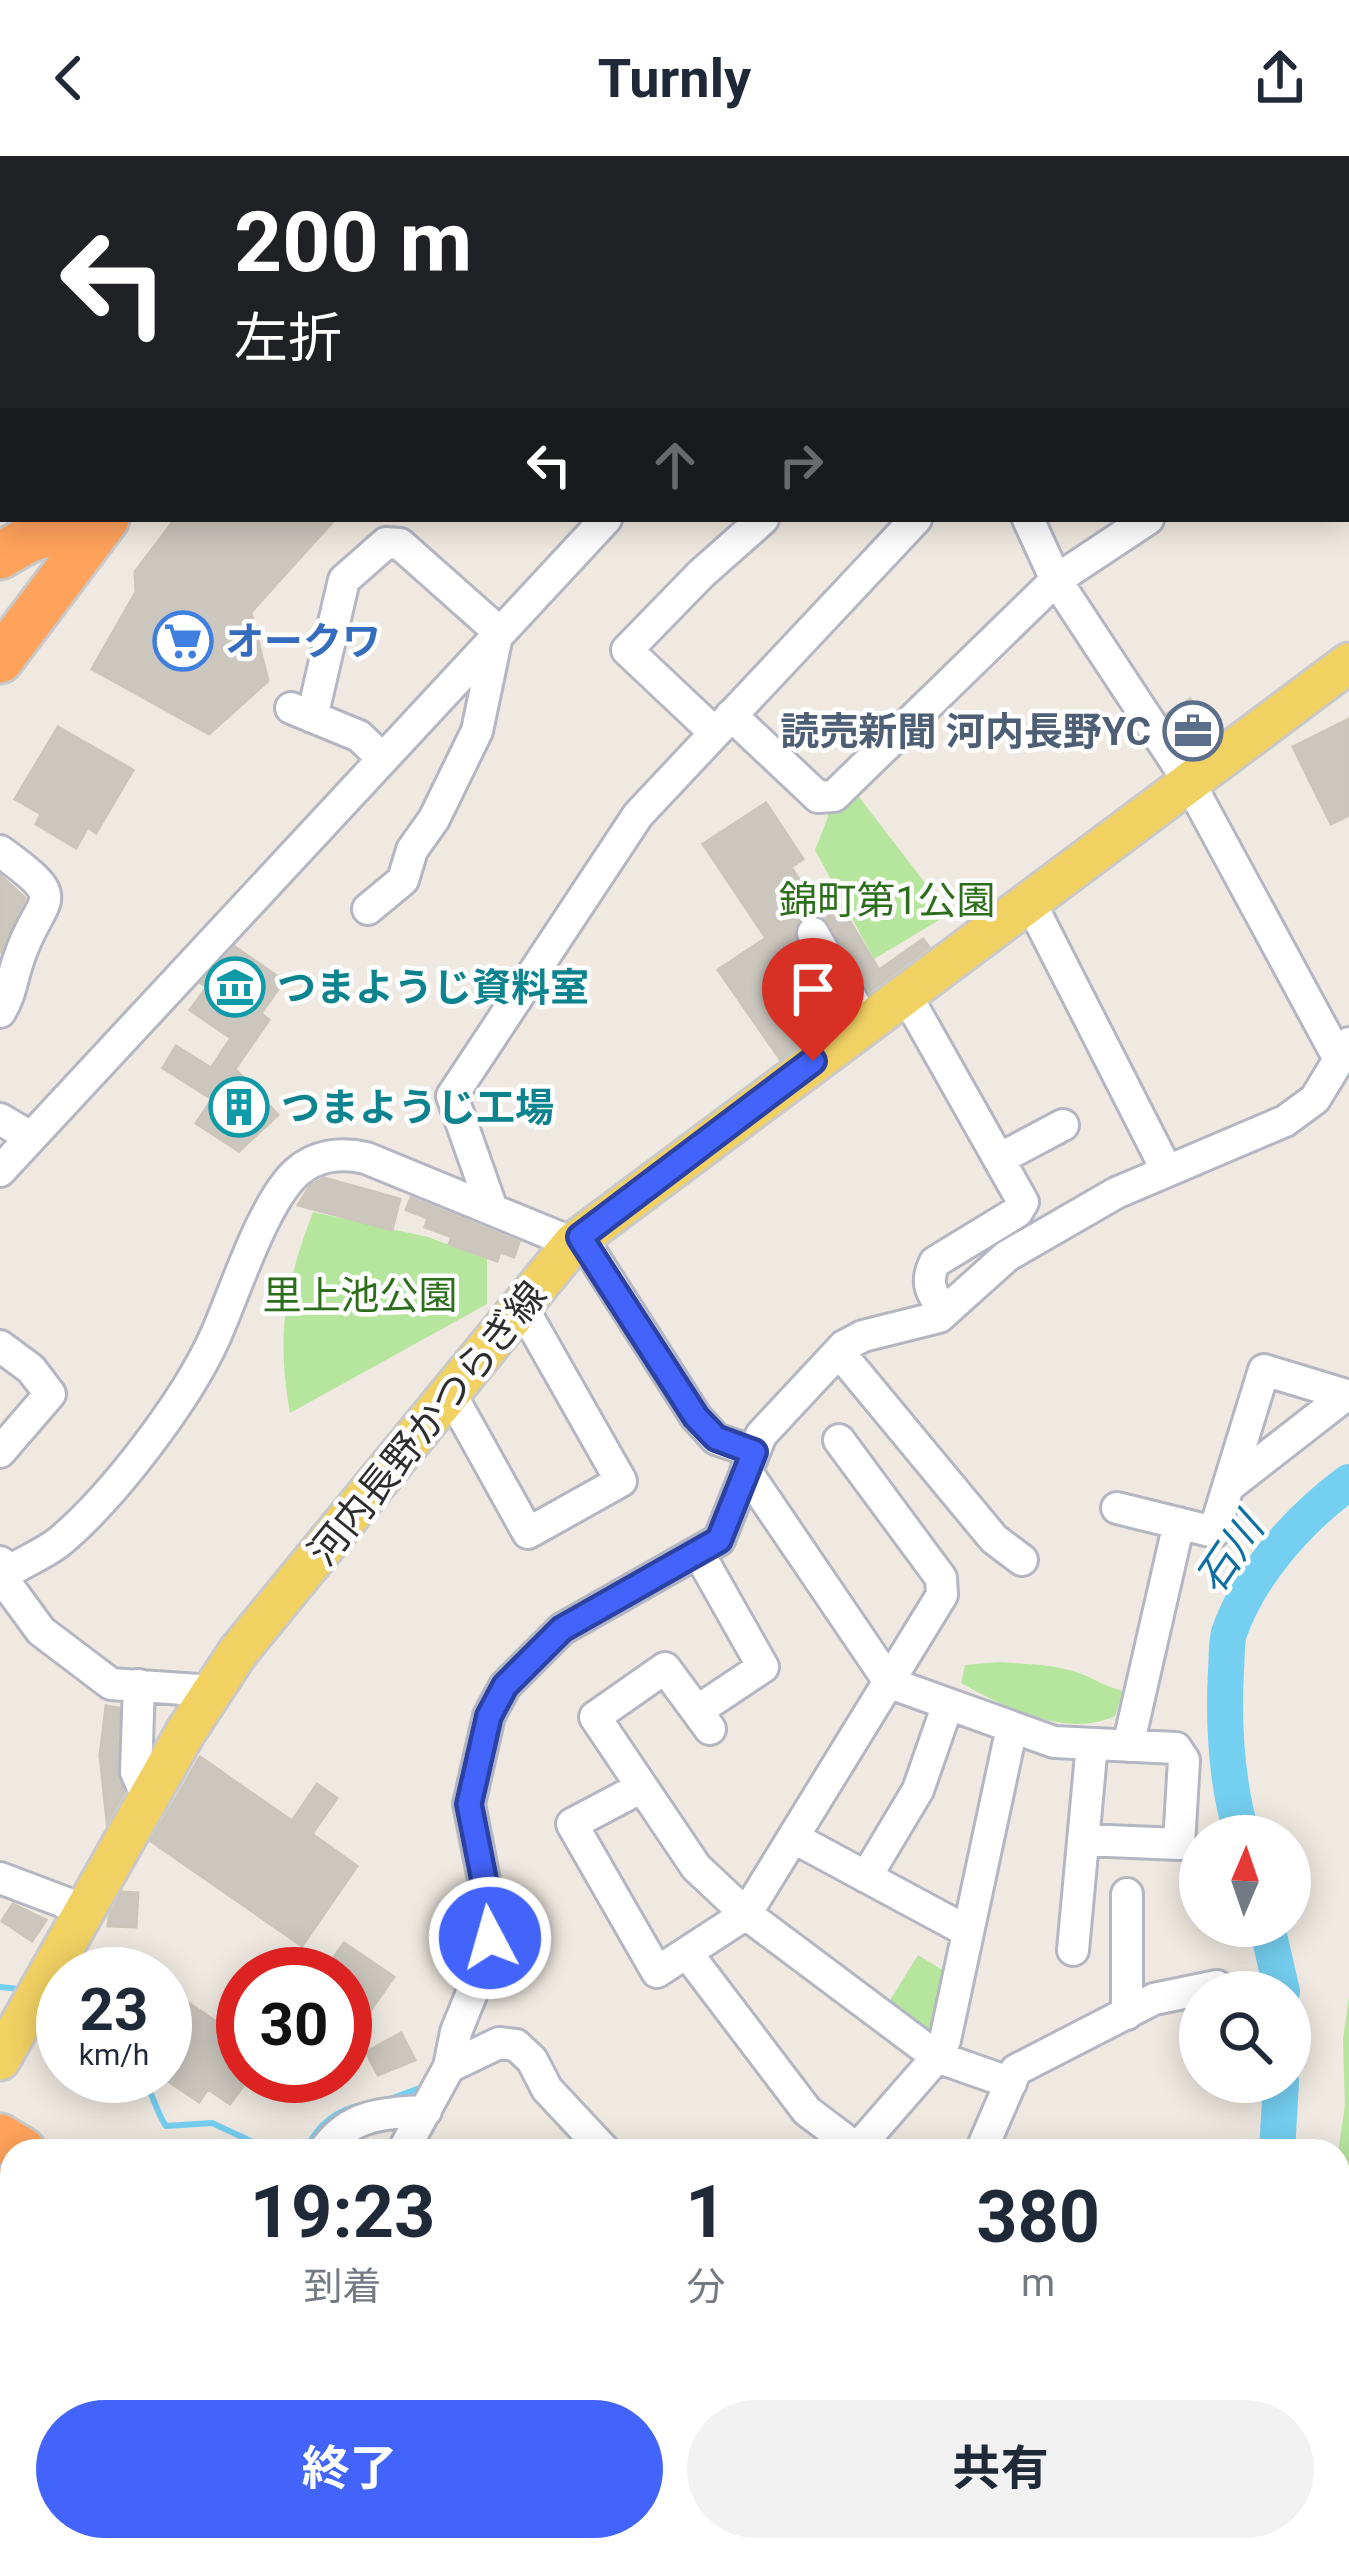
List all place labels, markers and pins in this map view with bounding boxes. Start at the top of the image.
supermarket icon: オークワ [152,610,214,672]
place label: オークワ [225,619,381,665]
office icon: 読売新聞 河内長野YC [1162,700,1224,762]
place label: 読売新聞 河内長野YC [780,709,1151,755]
pin [762,938,864,1061]
museum icon: つまようじ資料室 [204,956,266,1018]
place label: つまようじ資料室 [277,965,589,1011]
building icon: つまようじ工場 [208,1076,270,1138]
place label: つまようじ工場 [281,1085,554,1131]

